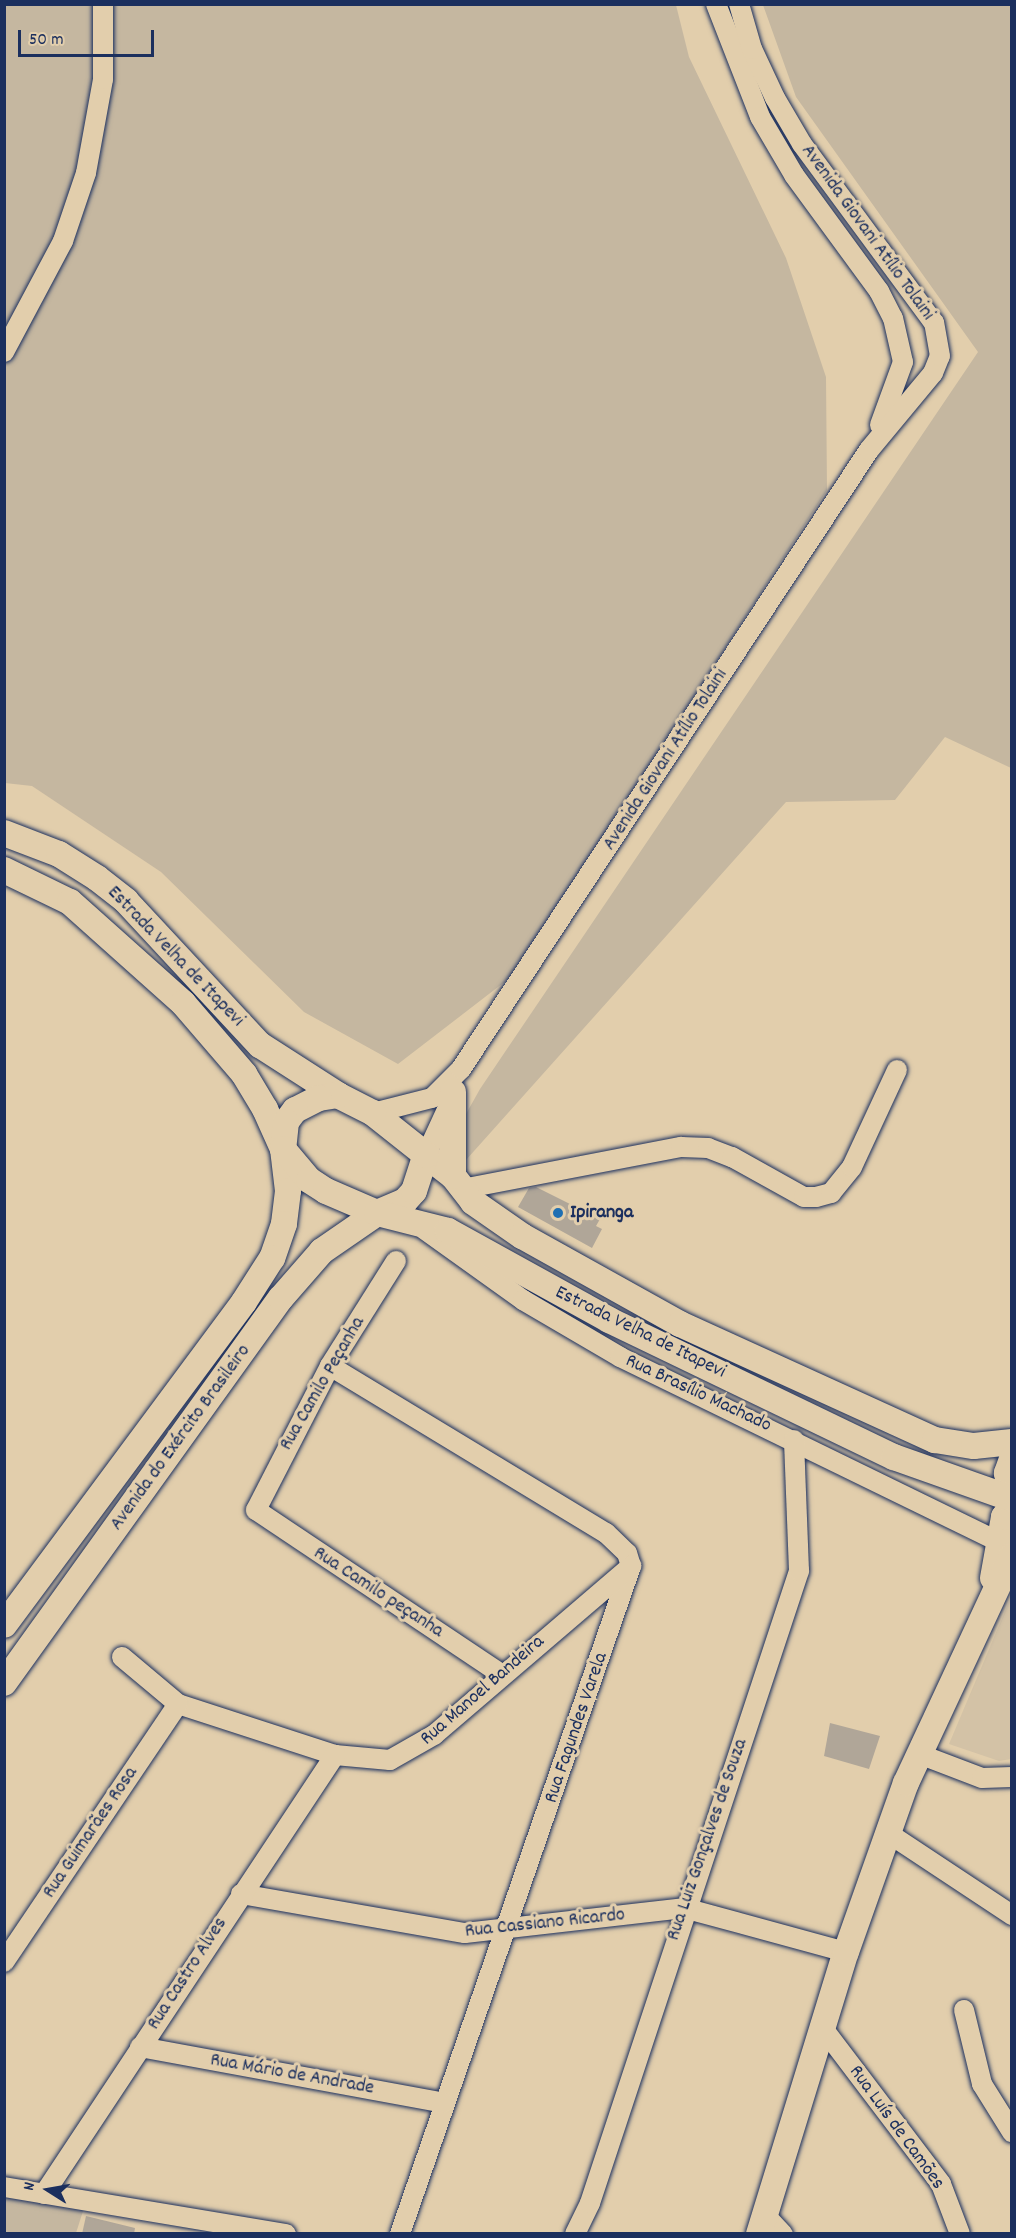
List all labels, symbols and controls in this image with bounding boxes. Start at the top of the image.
scale bar [21,18,158,56]
text: 50 m [29,28,64,53]
street label: Avenida Giovani Atílio Tolaini [795,140,939,326]
street label: Avenida Giovani Atílio Tolaini [598,665,734,855]
street label: Estrada Velha de Itapevi [101,881,249,1033]
place label: Ipiranga [570,1201,633,1225]
marker: Ipiranga [551,1206,565,1220]
street label: Estrada Velha de Itapevi [551,1281,729,1385]
street label: Rua Camilo Peçanha [275,1313,371,1455]
street label: Avenida do Exército Brasileiro [105,1340,257,1536]
street label: Rua Brasílio Machado [621,1350,775,1438]
street label: Rua Camilo peçanha [308,1542,448,1644]
street label: Rua Manoel Bandeira [416,1631,550,1751]
street label: Rua Fagundes Varela [540,1650,614,1806]
street label: Rua Luiz Gonçalves de Souza [662,1736,754,1944]
street label: Rua Guimarães Rosa [38,1763,144,1903]
street label: Rua Cassiano Ricardo [464,1904,626,1944]
street label: Rua Castro Alves [143,1913,233,2035]
street label: Rua Mário de Andrade [208,2049,376,2101]
street label: Rua Luís de Camões [843,2061,949,2195]
north arrow [18,2160,78,2220]
text: N [18,2180,42,2193]

